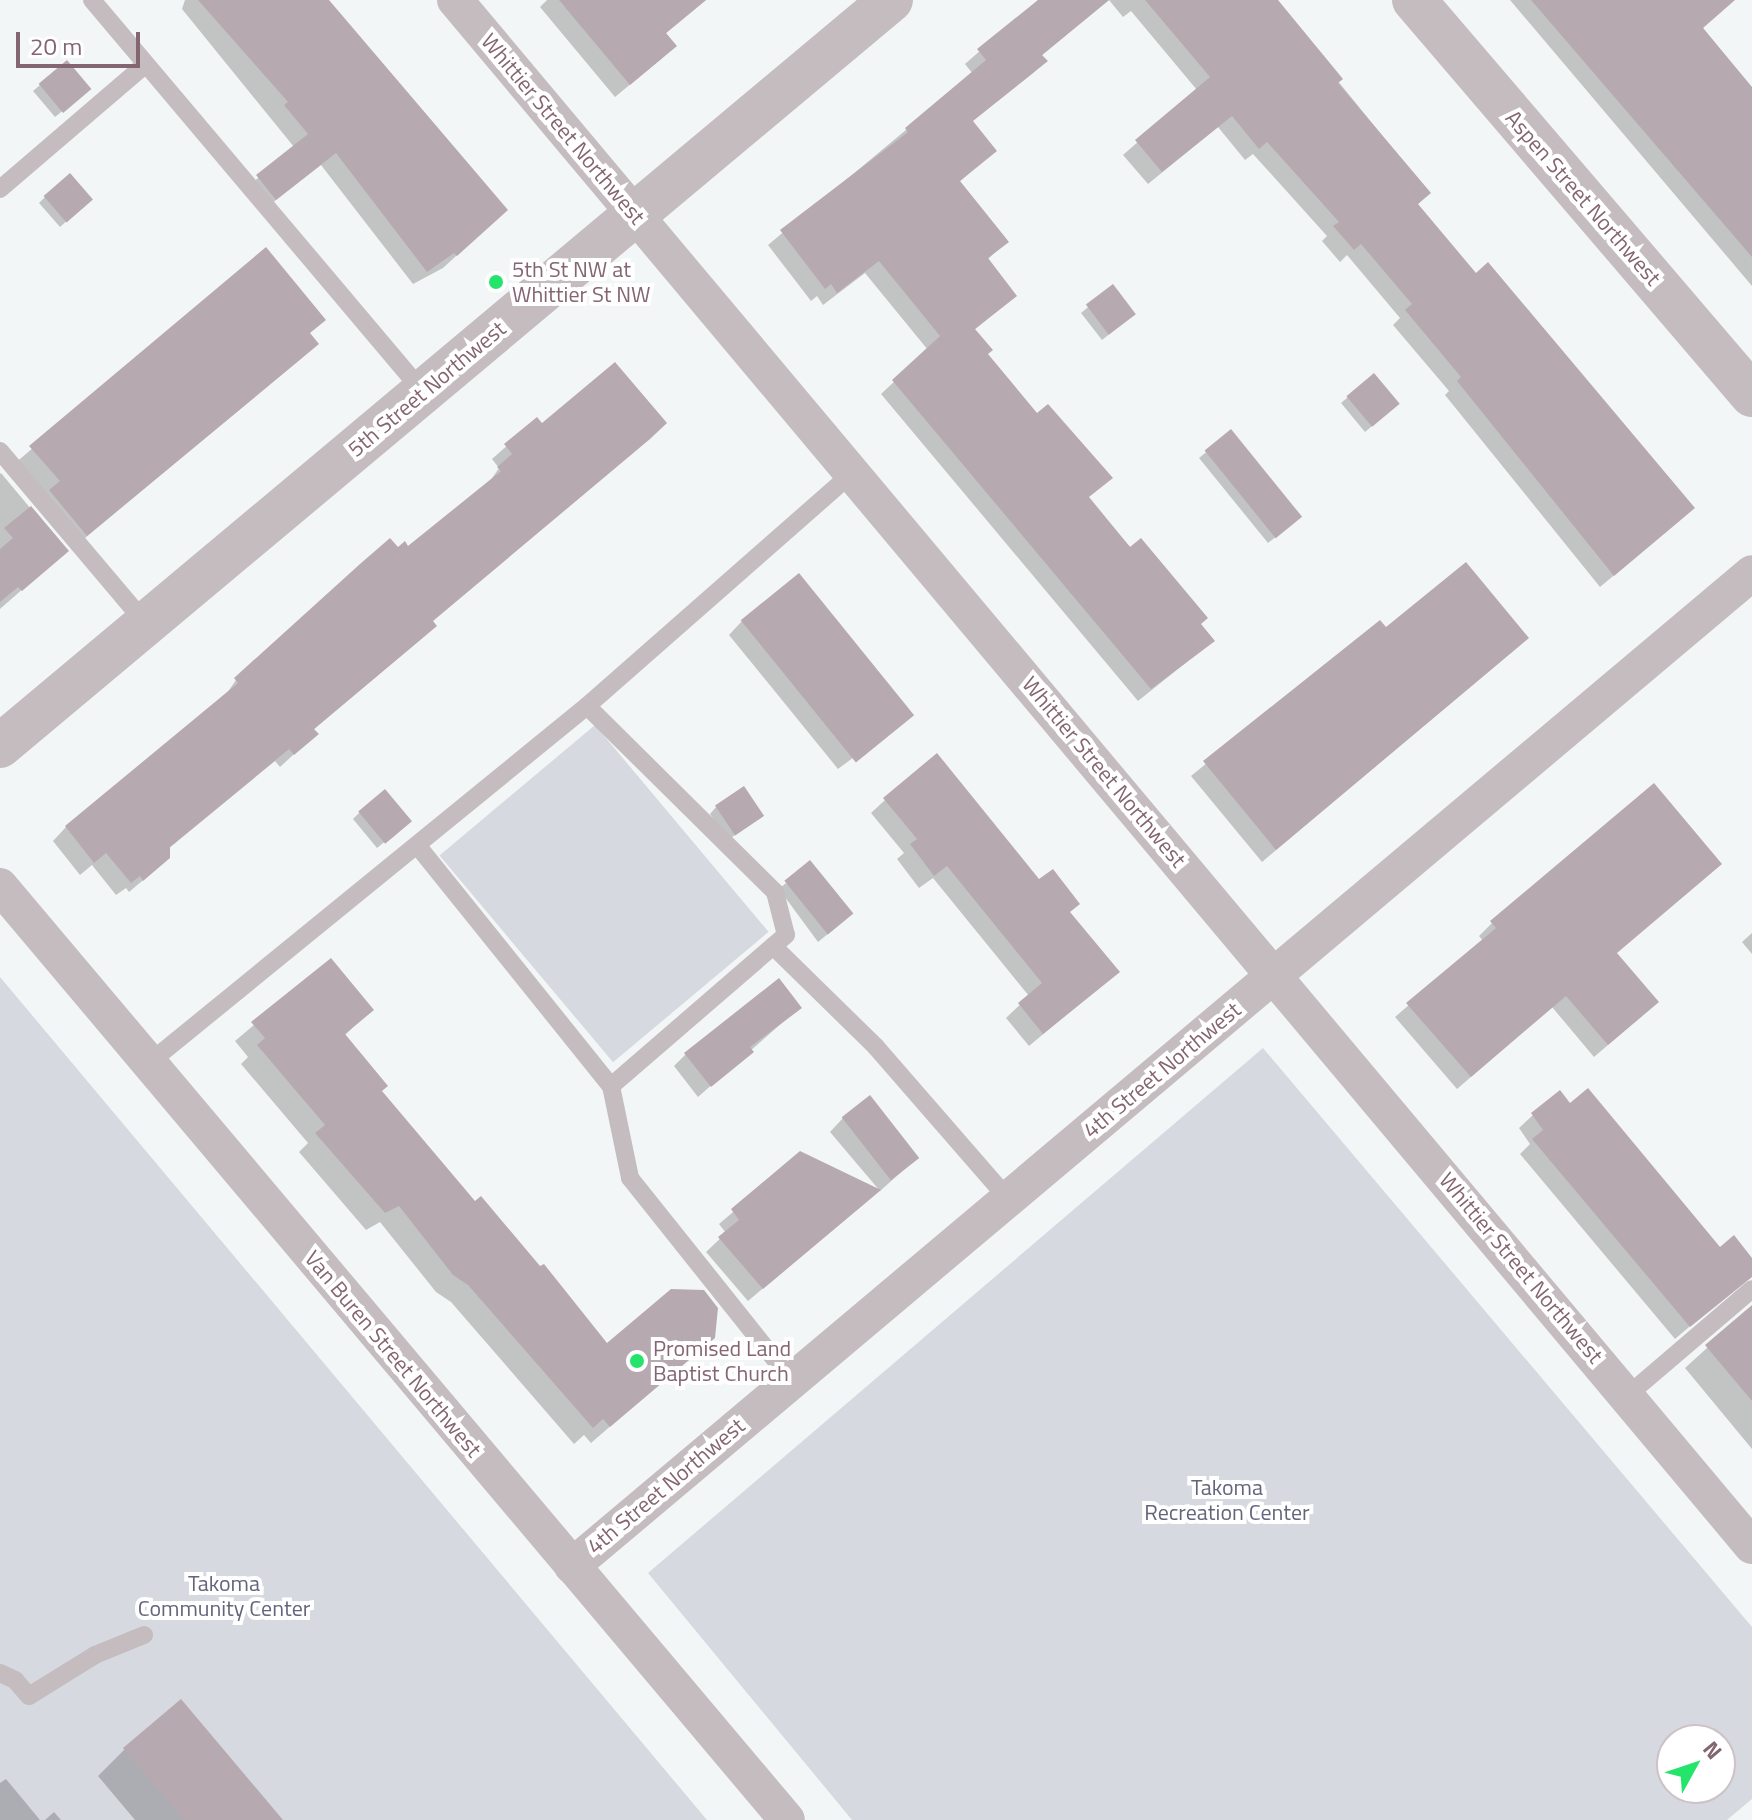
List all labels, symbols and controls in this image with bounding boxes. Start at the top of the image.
scale bar [20,16,144,66]
text: 20 m [30,28,82,64]
street label: Whittier Street Northwest [476,28,650,230]
street label: Aspen Street Northwest [1500,105,1666,291]
place label: 5th St NW at Whittier St NW [512,256,651,308]
marker: 5th St NW at Whittier St NW [487,273,505,291]
street label: 5th Street Northwest [343,315,511,463]
street label: Whittier Street Northwest [1017,671,1191,873]
street label: 4th Street Northwest [1078,996,1246,1144]
street label: Whittier Street Northwest [1434,1167,1608,1369]
street label: Van Buren Street Northwest [299,1246,487,1462]
place label: Promised Land Baptist Church [653,1335,791,1386]
marker: Promised Land Baptist Church [628,1352,646,1370]
street label: 4th Street Northwest [582,1412,750,1560]
park label: Takoma Recreation Center [1144,1474,1310,1526]
park label: Takoma Community Center [138,1570,310,1622]
north arrow [1656,1724,1736,1804]
text: N [1695,1733,1731,1767]

